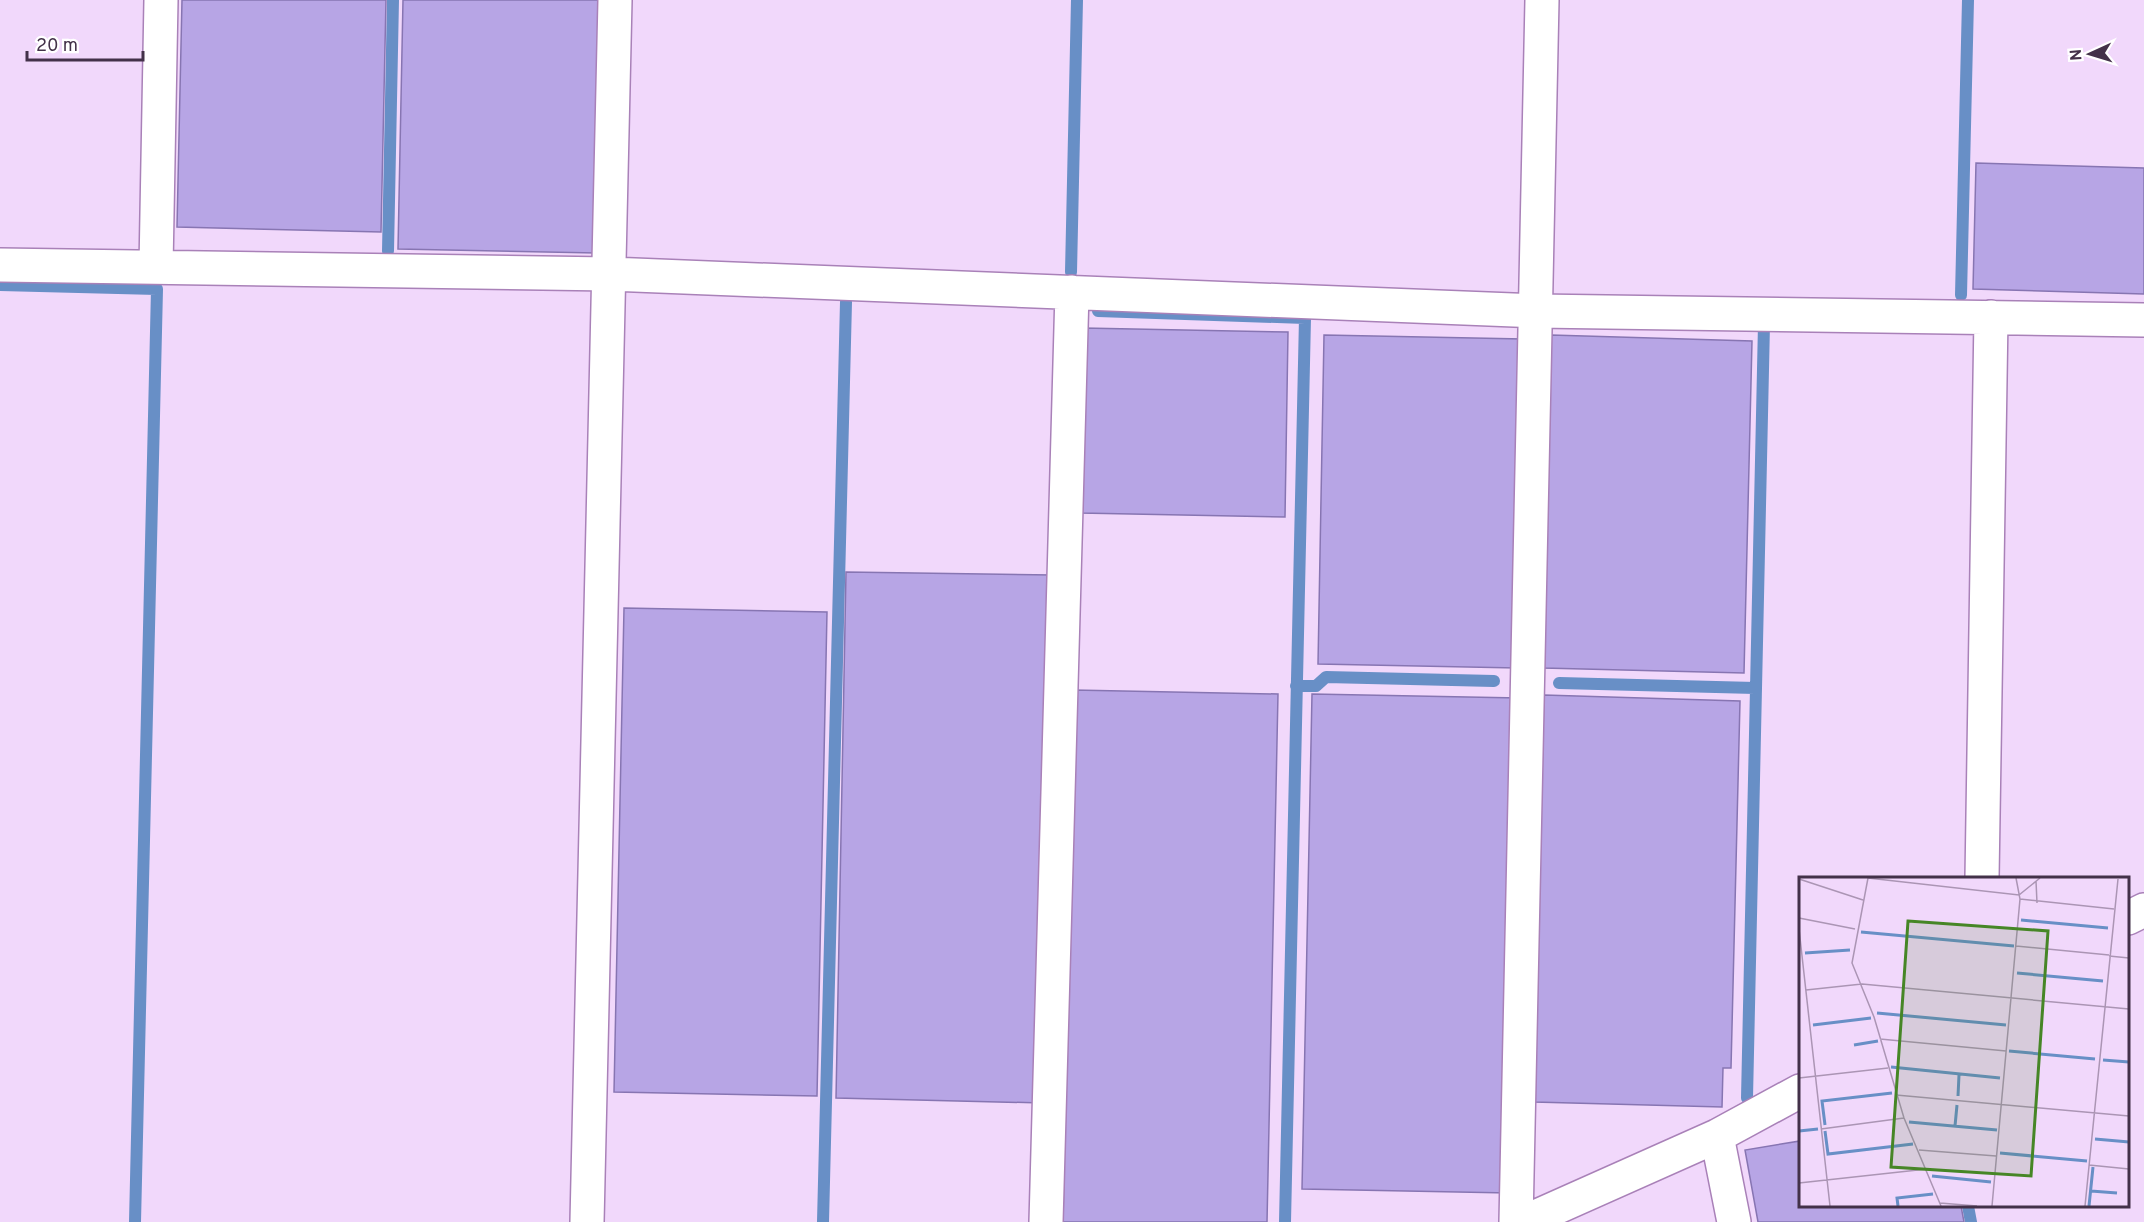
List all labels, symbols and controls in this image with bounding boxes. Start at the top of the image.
scale bar [27,24,142,62]
north arrow [2060,24,2120,84]
text: 20 m [36,35,78,58]
text: N [2067,48,2087,61]
inset map [1799,877,2129,1207]

